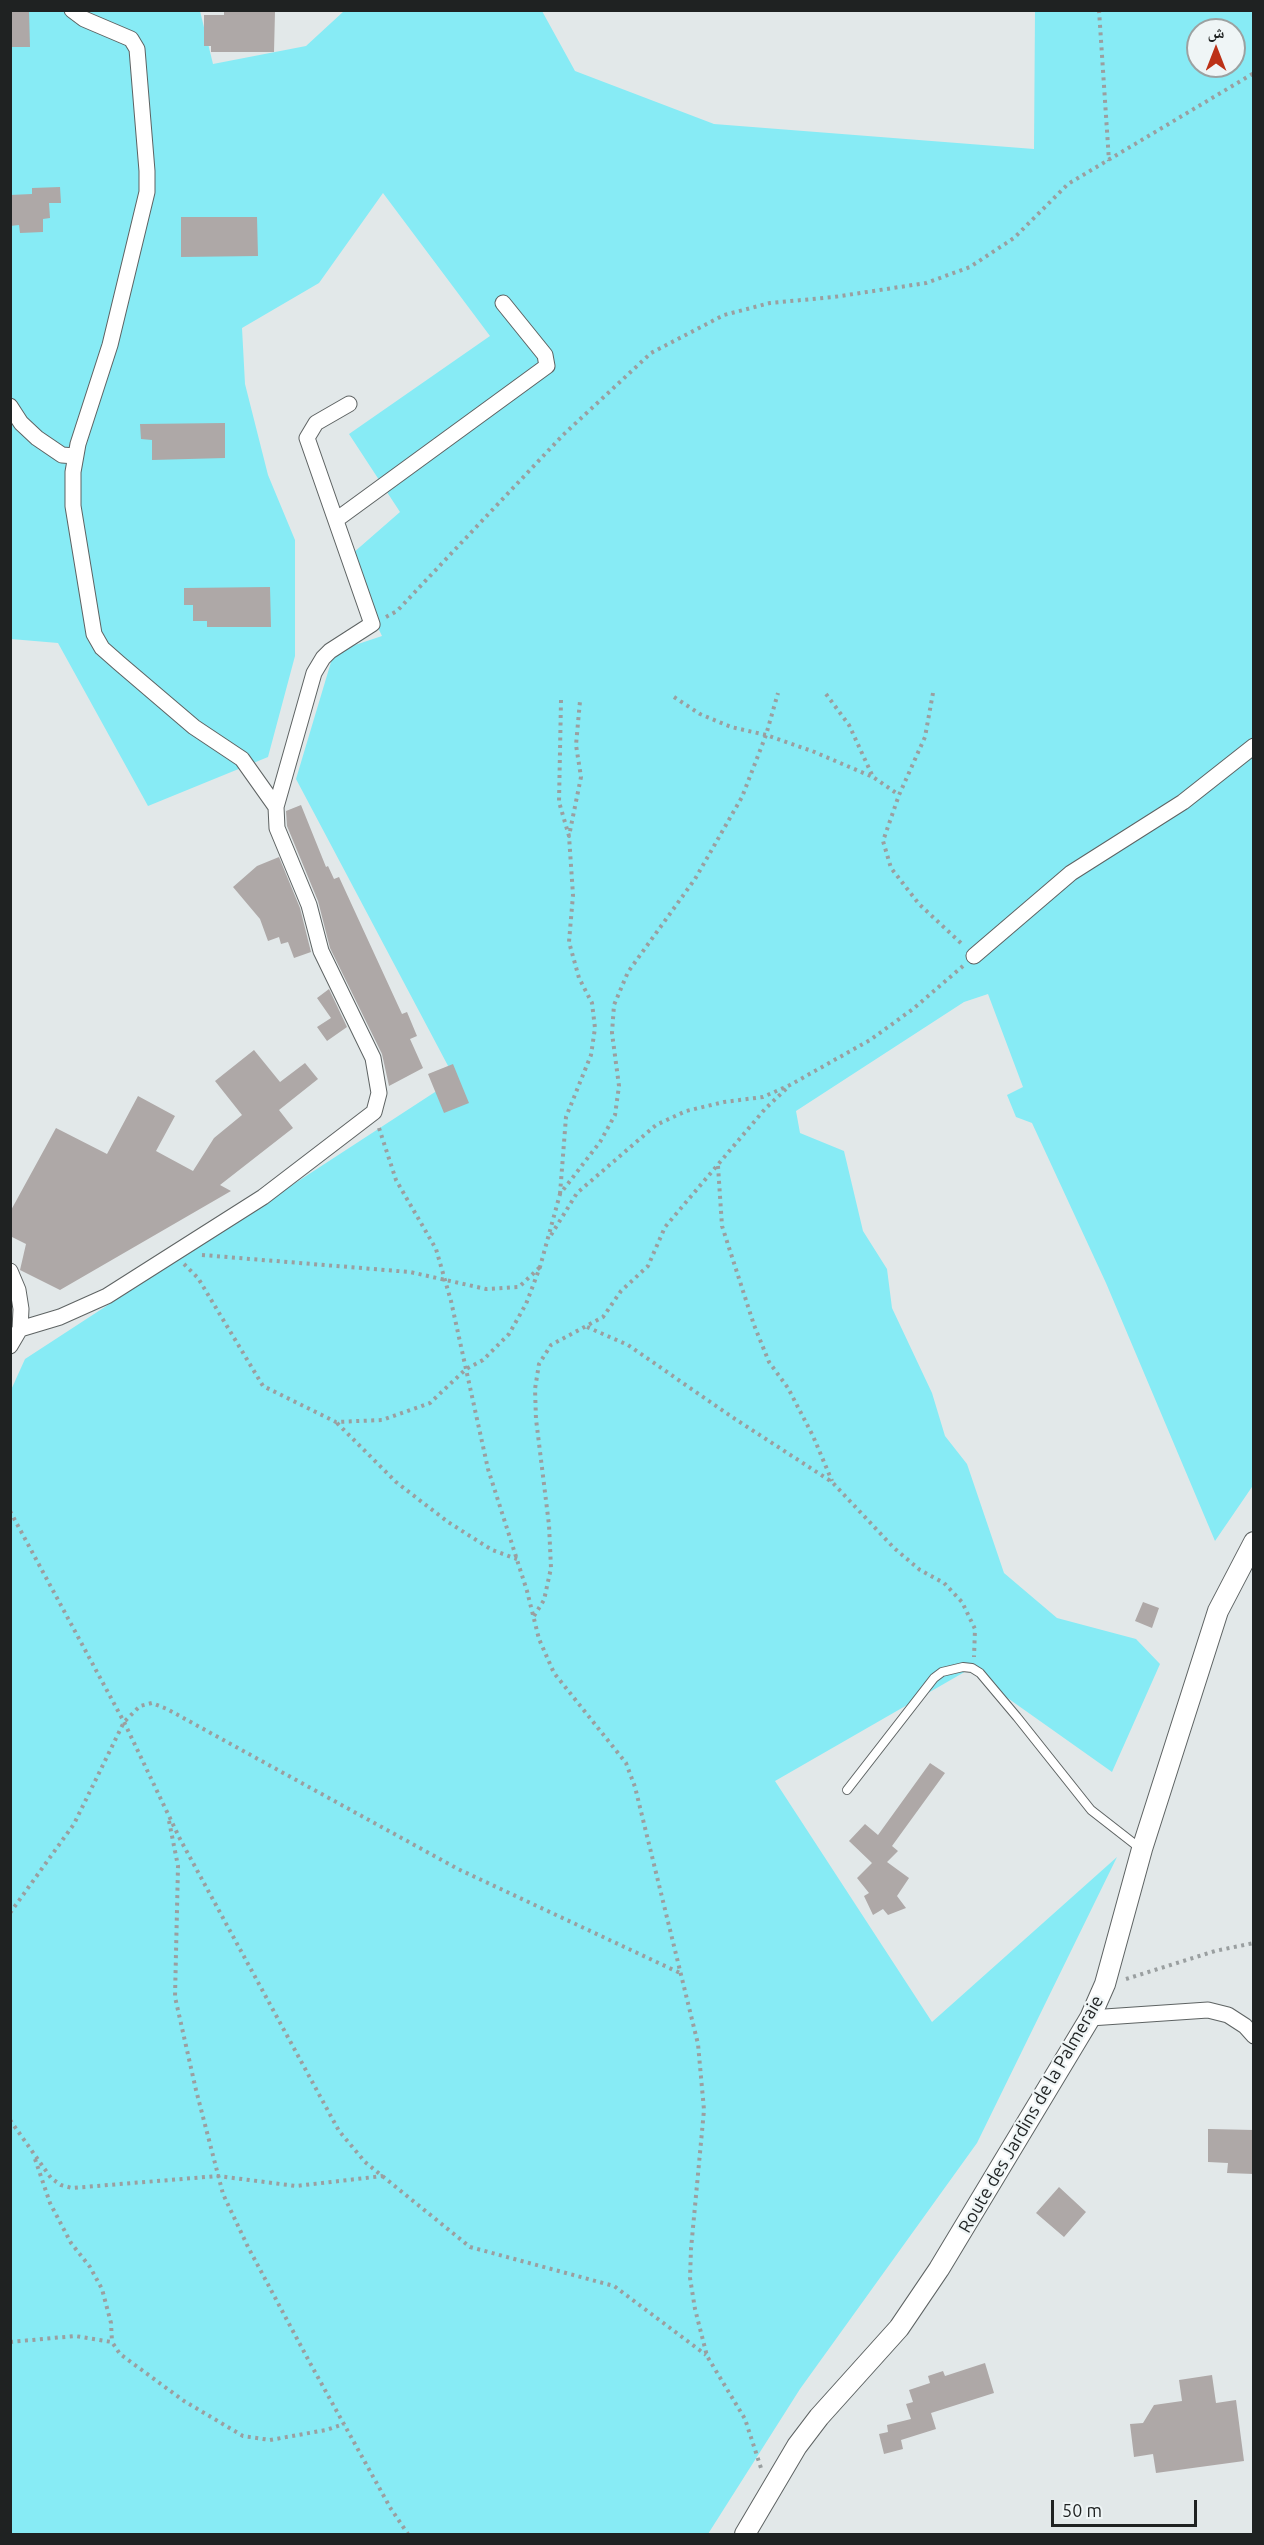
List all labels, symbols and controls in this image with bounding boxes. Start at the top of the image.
north arrow [1186,18,1246,78]
text: ش [1208,23,1224,41]
street label: Route des Jardins de la Palmeraie [954,1991,1108,2237]
scale bar [1054,2488,1200,2526]
text: 50 m [1062,2500,1102,2520]

